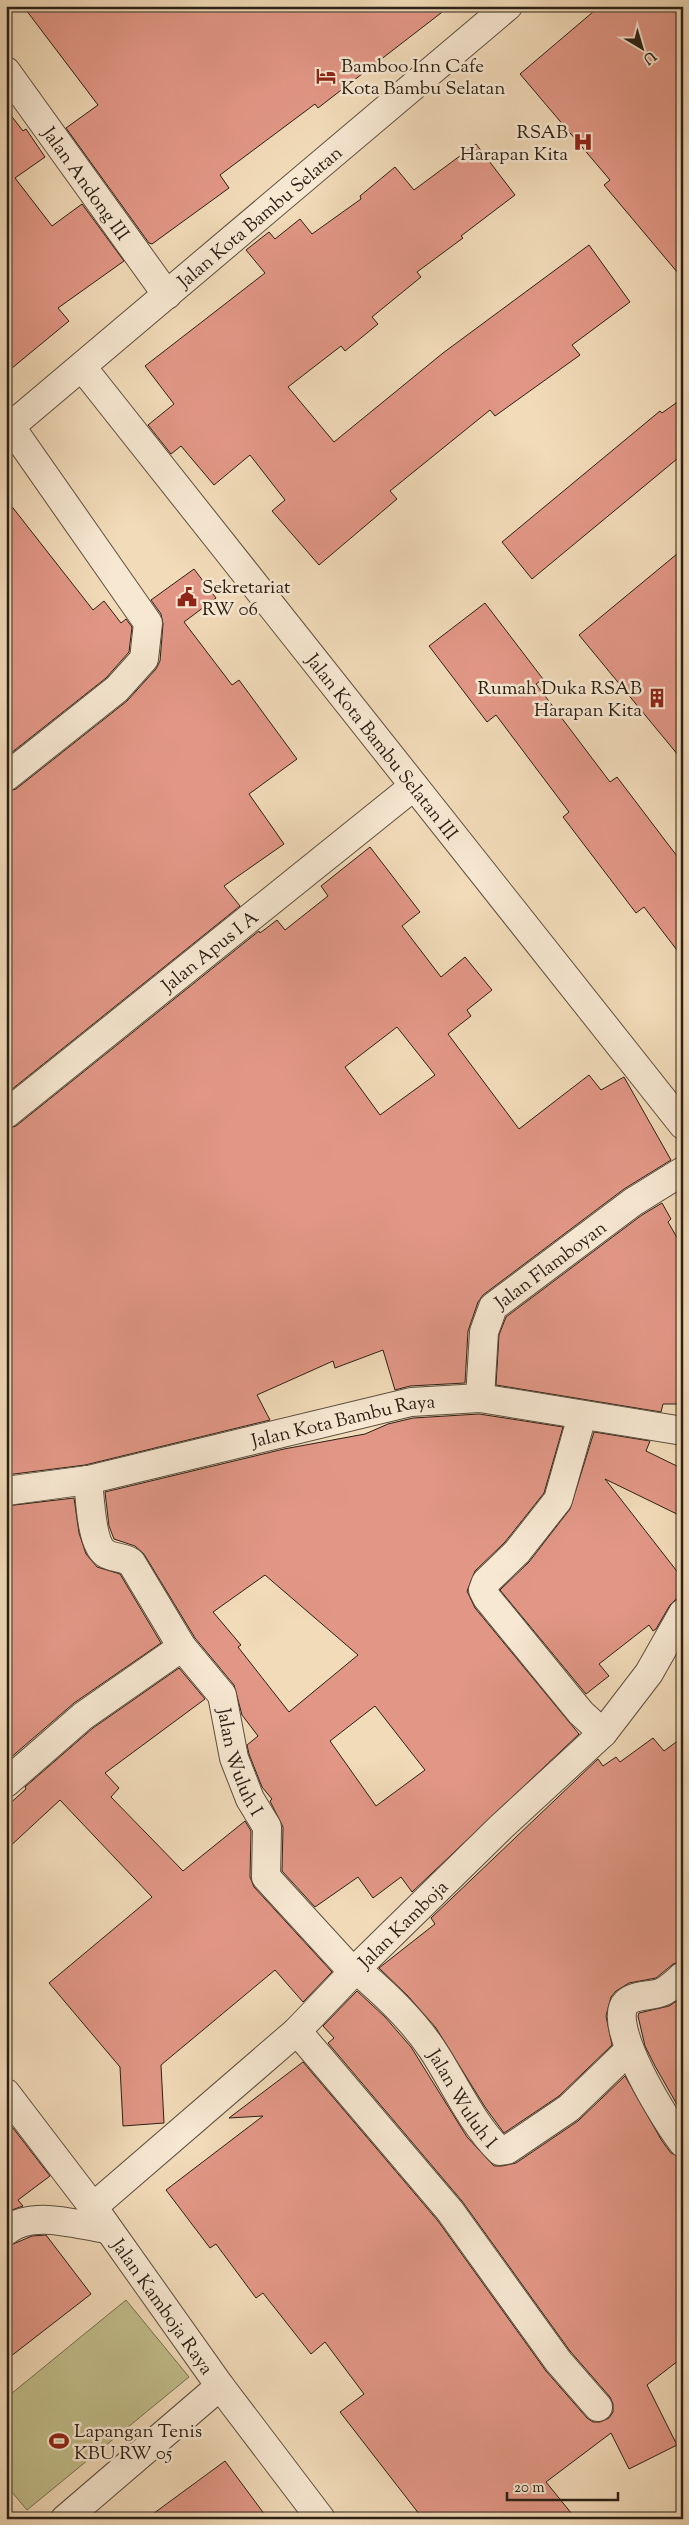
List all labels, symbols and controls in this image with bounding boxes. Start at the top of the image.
north arrow [616,22,666,72]
text: U [638,45,659,68]
place label: Bamboo Inn Cafe Kota Bambu Selatan [341,54,506,103]
hotel icon: Bamboo Inn Cafe Kota Bambu Selatan [315,65,337,87]
place label: RSAB Harapan Kita [460,120,568,169]
street label: Jalan Andong III [34,121,135,247]
hospital icon: RSAB Harapan Kita [572,131,594,153]
street label: Jalan Kota Bambu Selatan [172,141,349,296]
place label: Sekretariat RW 06 [202,575,291,624]
public building icon: Sekretariat RW 06 [176,586,198,608]
street label: Jalan Kota Bambu Selatan III [298,648,463,847]
place label: Rumah Duka RSAB Harapan Kita [478,676,642,725]
building icon: Rumah Duka RSAB Harapan Kita [646,687,668,709]
street label: Jalan Apus I A [156,905,266,1000]
street label: Jalan Flamboyan [489,1215,613,1318]
street label: Jalan Kota Bambu Raya [248,1390,436,1456]
street label: Jalan Wuluh I [209,1705,268,1822]
street label: Jalan Kamboja [352,1875,455,1976]
street label: Jalan Wuluh I [419,2044,502,2156]
street label: Jalan Kamboja Raya [103,2233,219,2381]
place label: Lapangan Tenis KBU RW 05 [74,2419,202,2468]
sports icon: Lapangan Tenis KBU RW 05 [48,2430,70,2452]
scale bar [507,2470,618,2502]
text: 20 m [514,2478,545,2499]

